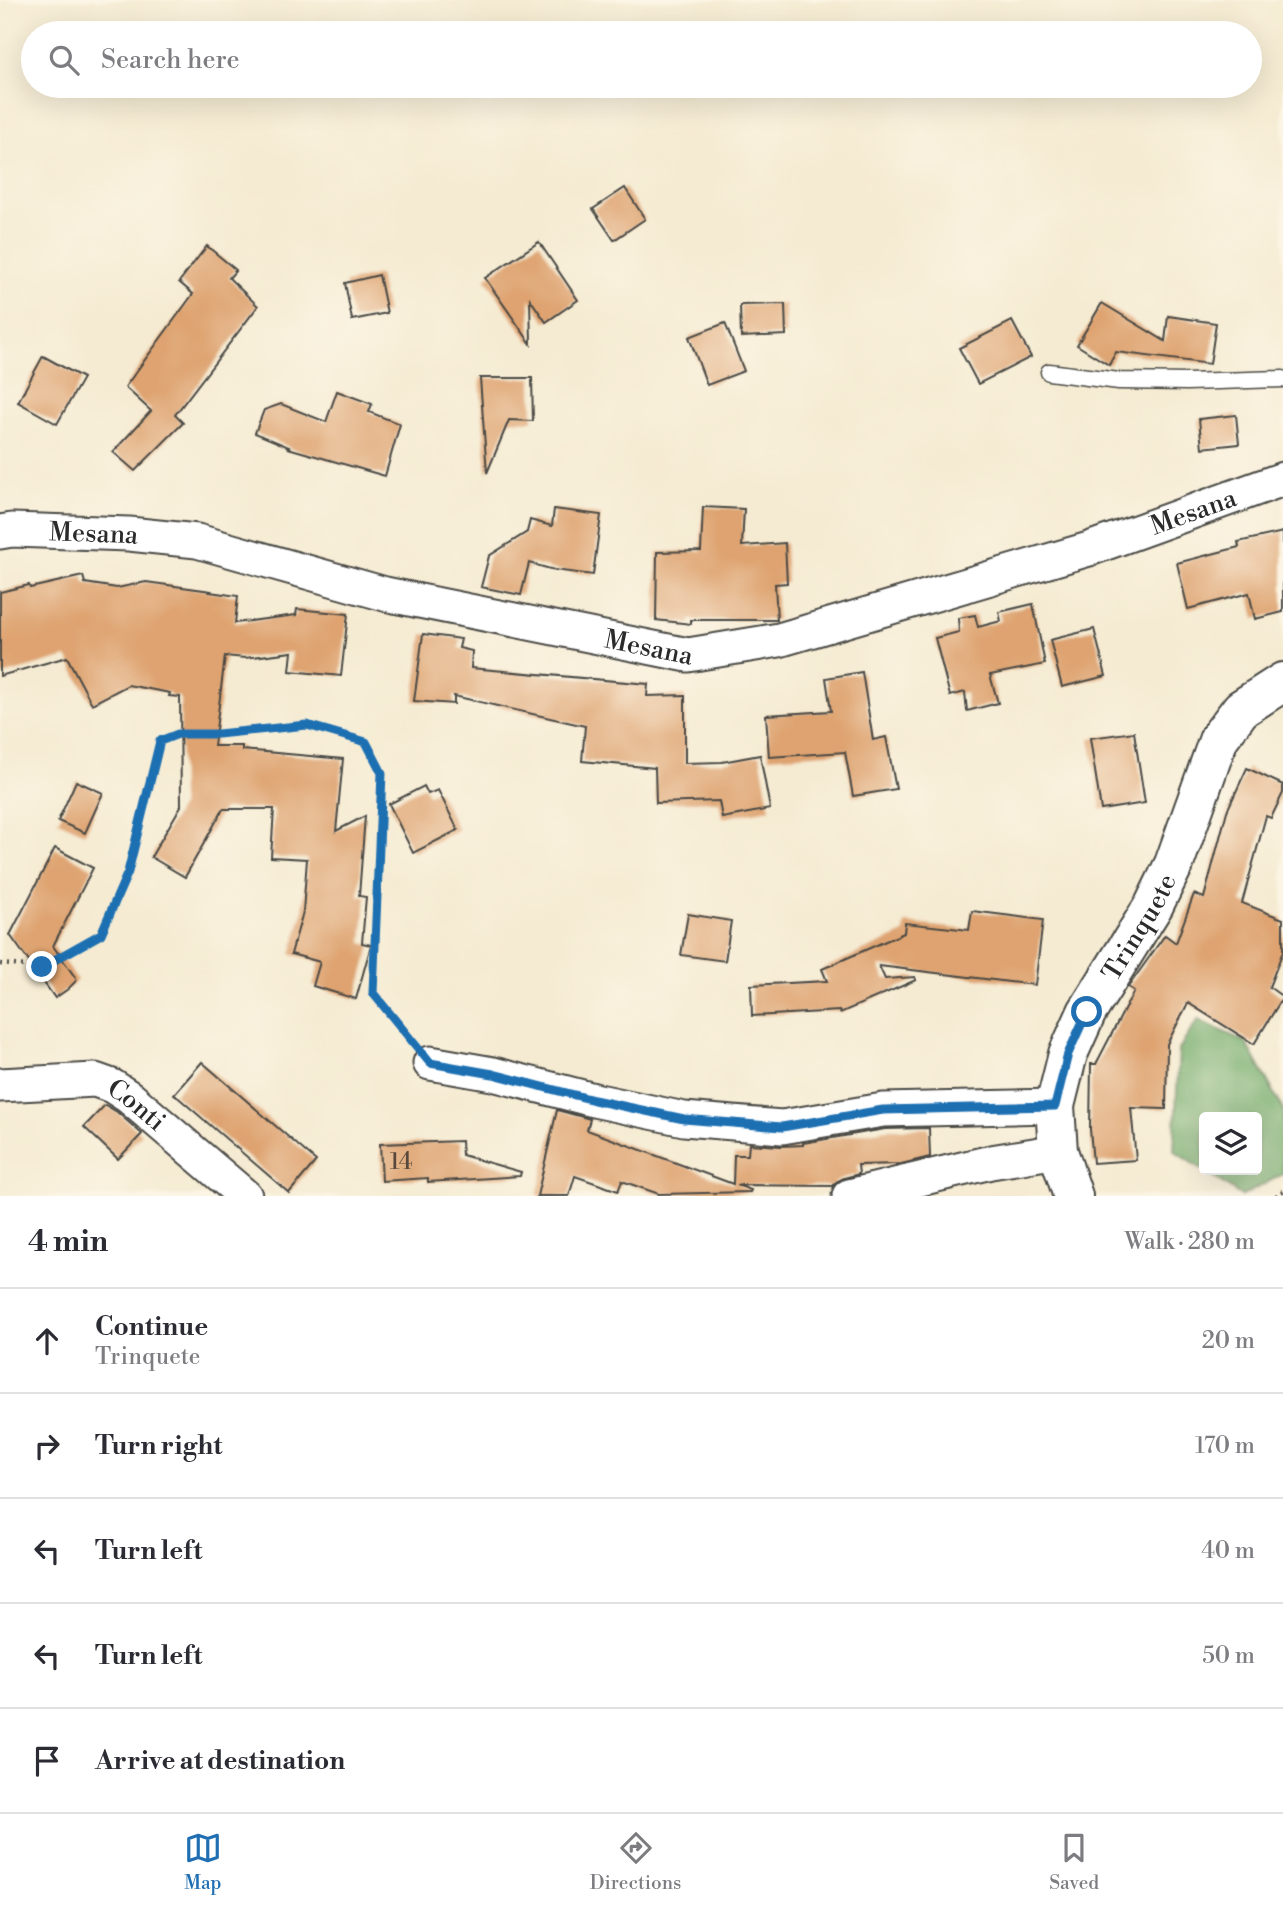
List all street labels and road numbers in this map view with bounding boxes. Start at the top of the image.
street label: Mesana [1146,482,1242,543]
street label: Mesana [49,516,141,552]
street label: Mesana [602,624,696,673]
street label: Trinquete [1096,869,1184,987]
street label: Conti [101,1072,172,1138]

